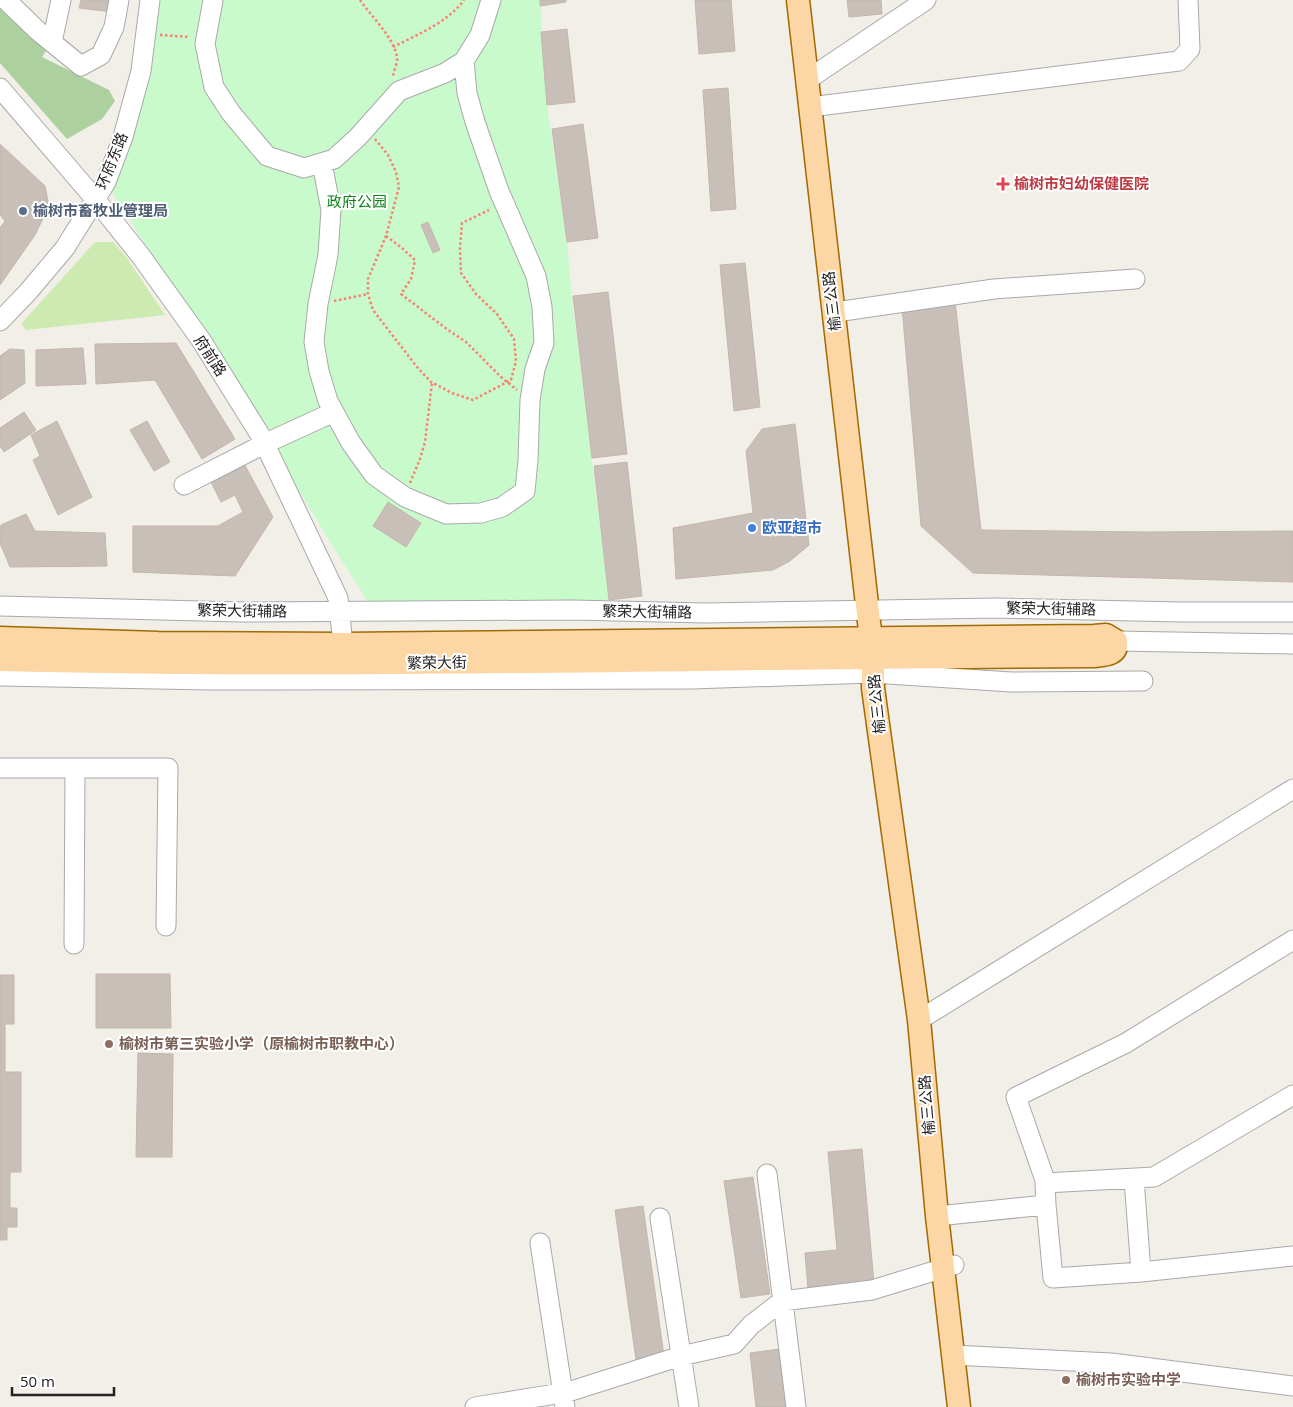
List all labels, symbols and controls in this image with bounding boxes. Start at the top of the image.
street label: 环府东路 [91,129,132,192]
place label: 榆树市妇幼保健医院 [1014,173,1149,193]
marker: 榆树市妇幼保健医院 [996,177,1010,191]
park label: 政府公园 [327,191,387,211]
place label: 榆树市畜牧业管理局 [33,200,168,220]
marker: 榆树市畜牧业管理局 [17,205,29,217]
street label: 榆三公路 [817,270,845,332]
street label: 府前路 [190,331,231,380]
place label: 欧亚超市 [762,517,822,537]
marker: 欧亚超市 [746,522,758,534]
street label: 繁荣大街辅路 [1006,597,1096,619]
street label: 繁荣大街辅路 [197,599,287,621]
street label: 繁荣大街辅路 [602,600,692,622]
street label: 繁荣大街 [407,651,467,673]
street label: 榆三公路 [863,673,889,735]
place label: 榆树市第三实验小学（原榆树市职教中心） [119,1033,404,1053]
marker: 榆树市第三实验小学（原榆树市职教中心） [103,1038,115,1050]
street label: 榆三公路 [913,1074,939,1136]
scale bar [12,1364,115,1396]
place label: 榆树市实验中学 [1076,1369,1181,1389]
text: 50 m [20,1371,55,1391]
marker: 榆树市实验中学 [1060,1374,1072,1386]

